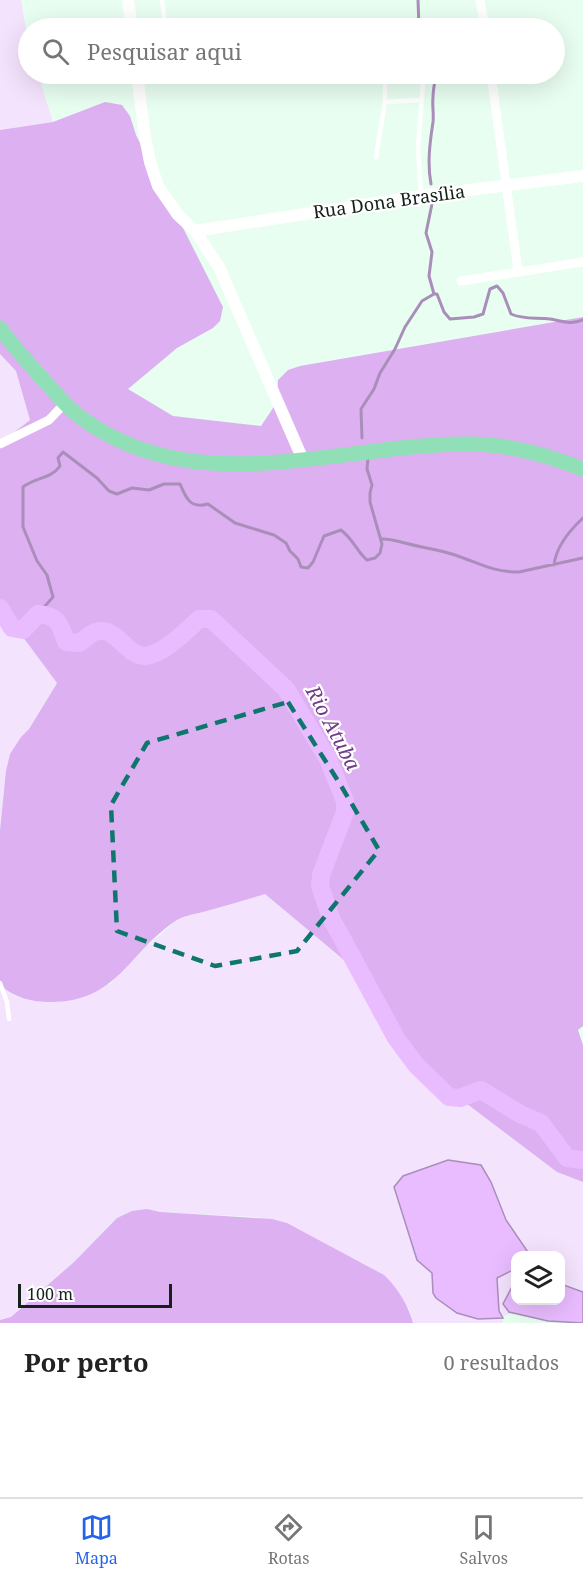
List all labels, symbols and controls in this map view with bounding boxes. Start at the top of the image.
search box [18,18,565,84]
icon: search [39,35,72,68]
text: Pesquisar aqui [87,36,242,66]
street label: Rua Dona Brasília [311,178,466,224]
water label: Rio Atuba [299,680,367,775]
map controls [511,1251,565,1305]
button: layers [511,1251,565,1305]
scale bar [18,1281,172,1308]
text: 100 m [27,1283,73,1305]
text: Por perto [24,1344,149,1380]
text: 0 resultados [443,1349,559,1376]
tab: Mapa [75,1511,118,1569]
tab: Rotas [268,1511,310,1569]
tab: Salvos [460,1511,508,1569]

